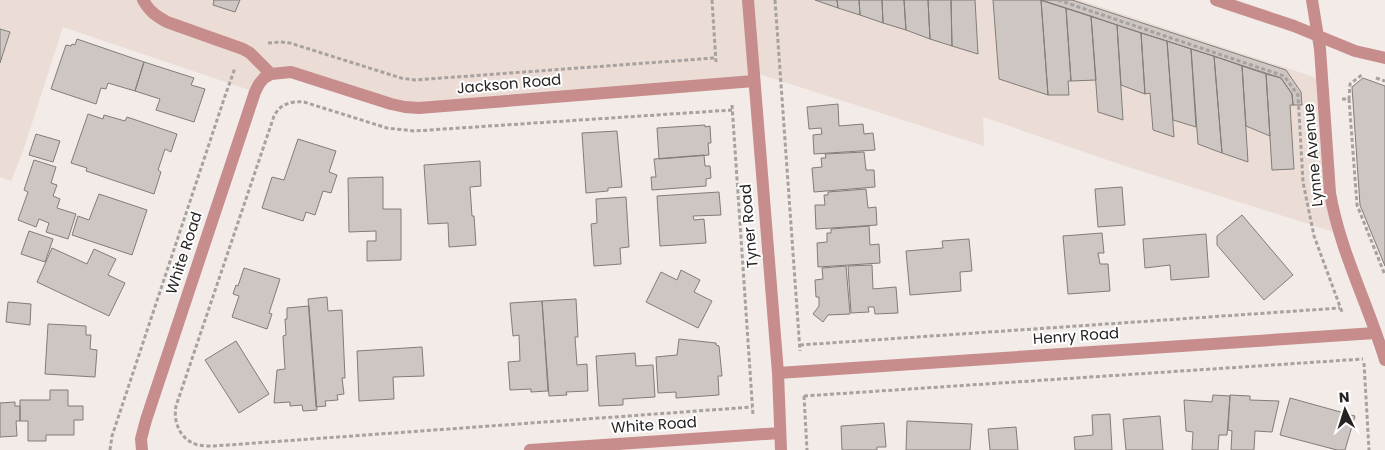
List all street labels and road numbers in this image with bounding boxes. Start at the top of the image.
street label: Jackson Road [456,68,562,99]
street label: Lynne Avenue [1298,102,1327,208]
street label: Tyner Road [734,183,763,269]
street label: White Road [160,209,207,297]
street label: Henry Road [1032,322,1120,349]
street label: White Road [610,411,697,438]

